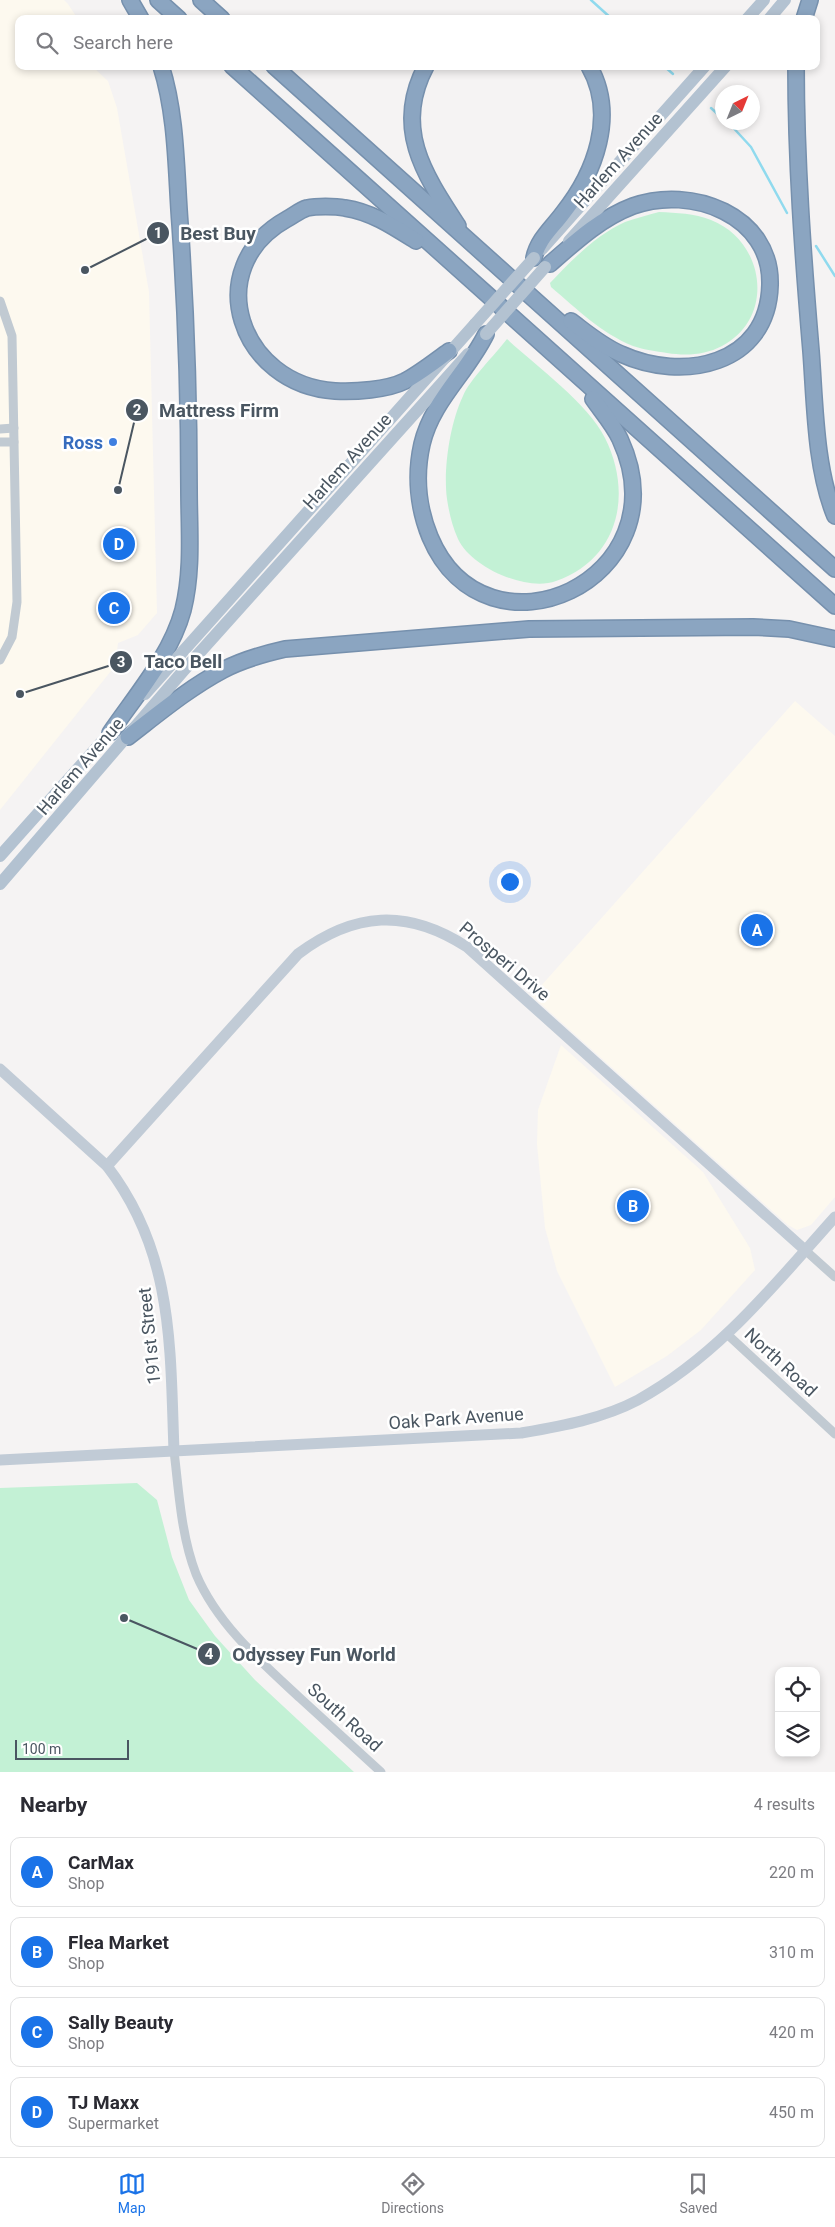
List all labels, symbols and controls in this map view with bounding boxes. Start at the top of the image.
search box [15,15,820,70]
icon: search [33,29,61,57]
text: Search here [73,31,173,54]
north arrow [715,85,760,130]
street label: Harlem Avenue [569,108,667,212]
callout: Best Buy [145,216,266,250]
text: Best Buy [180,222,256,245]
text: 1 [154,224,162,242]
callout: Mattress Firm [124,393,289,427]
text: Mattress Firm [159,399,279,422]
text: 2 [133,401,142,419]
street label: Harlem Avenue [298,409,396,513]
place label: Ross [63,432,103,453]
marker: Ross [107,436,119,448]
pin: D [103,525,135,563]
pin: C [98,589,130,627]
callout: Taco Bell [109,645,232,679]
text: Taco Bell [144,650,222,673]
text: 3 [117,653,125,671]
street label: Harlem Avenue [32,713,128,819]
your location [497,869,523,895]
pin: A [741,911,773,949]
street label: Prosperi Drive [455,917,555,1005]
pin: B [617,1187,649,1225]
street label: 191st Street [133,1286,165,1386]
street label: North Road [740,1323,822,1401]
street label: Oak Park Avenue [388,1403,524,1433]
callout: Odyssey Fun World [197,1637,405,1671]
text: Odyssey Fun World [232,1643,396,1666]
text: 4 [205,1645,214,1663]
map controls [775,1667,820,1757]
button: locate [775,1667,820,1712]
street label: South Road [304,1678,386,1756]
button: layers [775,1712,820,1757]
scale bar [15,1737,129,1760]
text: 100 m [22,1741,61,1757]
text: Nearby [20,1793,87,1817]
text: 4 results [754,1795,815,1814]
text: CarMax [68,1851,134,1874]
text: A [32,1863,42,1882]
text: 220 m [769,1863,814,1882]
text: Shop [68,1874,104,1893]
text: Flea Market [68,1931,169,1954]
text: B [32,1943,42,1962]
text: 310 m [769,1943,814,1962]
text: Shop [68,1954,104,1973]
text: Sally Beauty [68,2011,173,2034]
text: C [32,2023,42,2042]
text: 420 m [769,2023,814,2042]
text: Shop [68,2034,104,2053]
text: TJ Maxx [68,2091,139,2114]
text: D [32,2103,42,2122]
text: 450 m [769,2103,814,2122]
text: Supermarket [68,2114,159,2133]
tab: Map [118,2170,146,2216]
tab: Directions [381,2170,444,2216]
tab: Saved [679,2170,717,2216]

